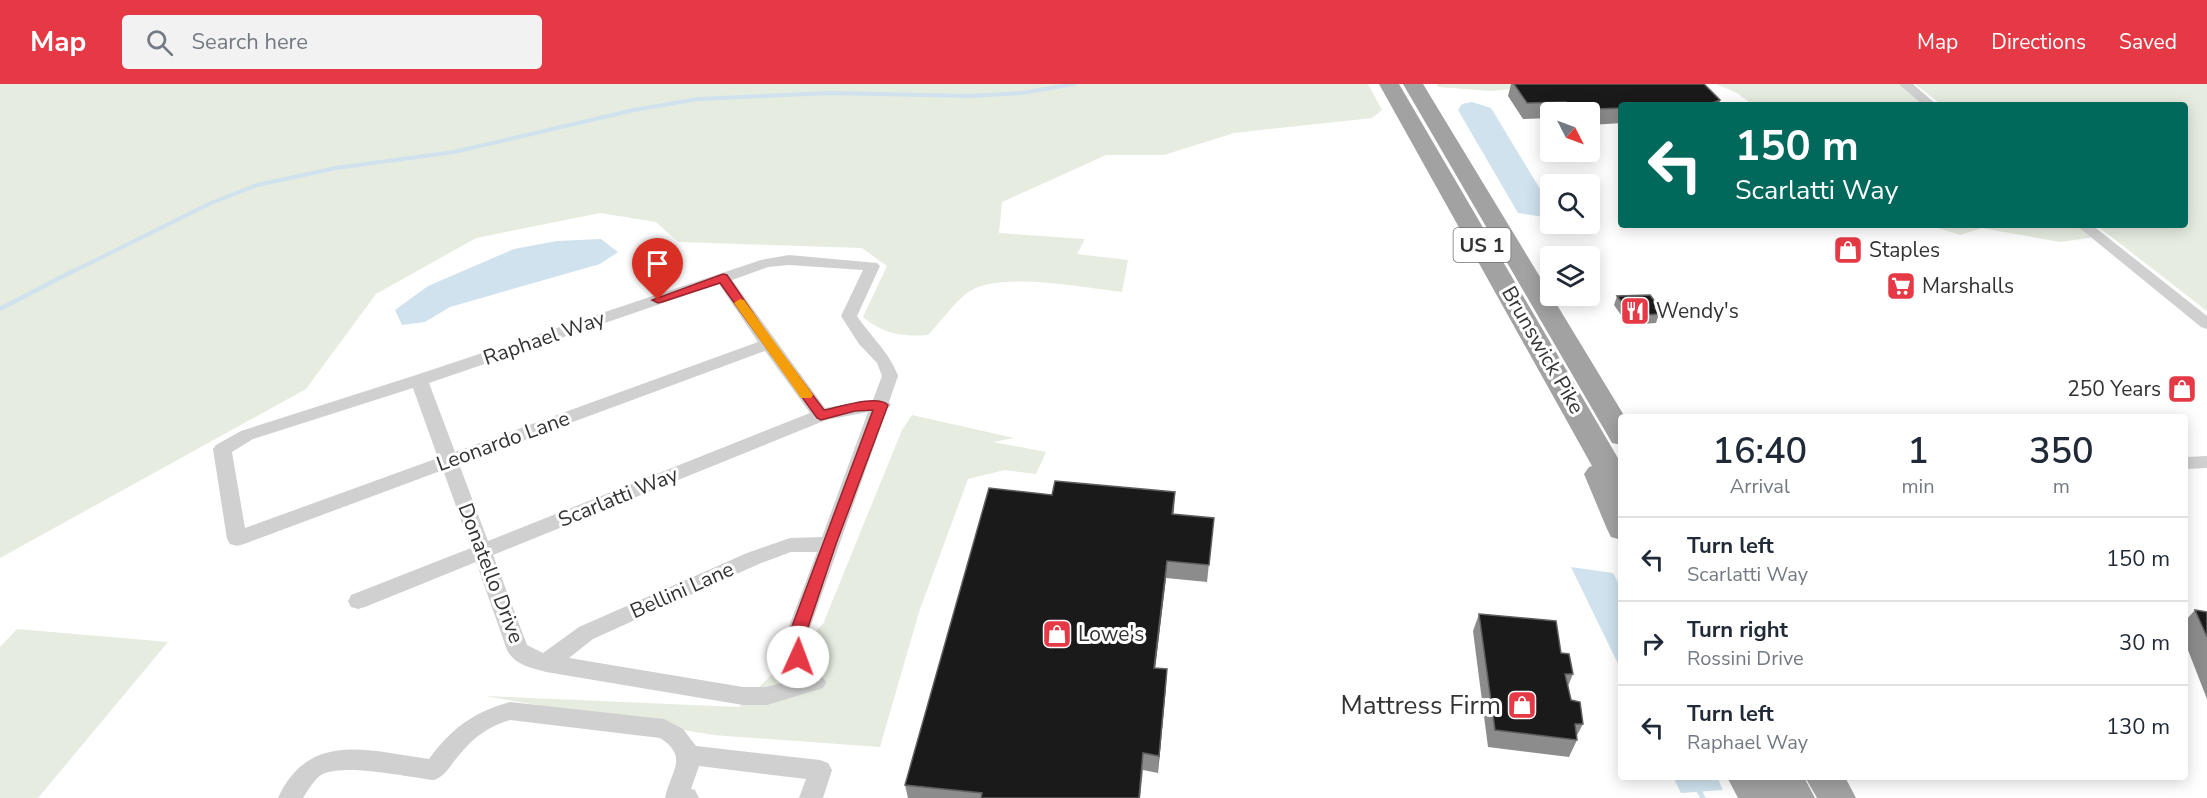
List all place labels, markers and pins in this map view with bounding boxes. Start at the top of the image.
shop icon: Staples [1832,234,1864,266]
place label: Staples [1869,236,1940,264]
pin [632,238,683,300]
supermarket icon: Marshalls [1885,270,1917,302]
place label: Marshalls [1922,272,2014,300]
restaurant icon: Wendy's [1619,295,1651,327]
place label: Wendy's [1656,297,1739,325]
shop icon: 250 Years [2166,373,2198,405]
place label: 250 Years [2067,375,2161,403]
shop icon: Lowe's [1041,618,1073,650]
place label: Lowe's [1078,620,1144,648]
place label: Mattress Firm [1341,688,1501,723]
shop icon: Mattress Firm [1506,689,1538,721]

